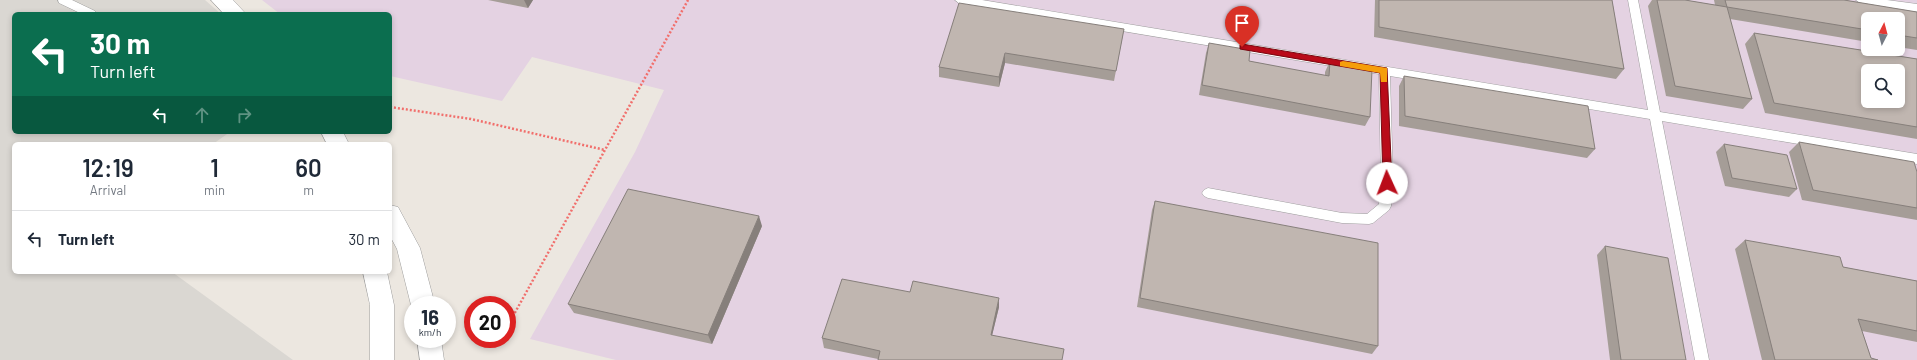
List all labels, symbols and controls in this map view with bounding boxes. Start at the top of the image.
pin [1225,6,1259,47]
icon: arrive [1231,12,1253,34]
north arrow [1861,12,1905,56]
map controls [1861,12,1905,108]
text: 30 m [90,26,150,60]
icon: left [24,28,76,80]
text: Turn left [90,60,156,82]
button: search [1861,64,1905,108]
icon: left [149,104,171,126]
icon: ahead [191,104,213,126]
icon: right [233,104,255,126]
text: 12:19 [82,153,134,182]
text: 1 [210,153,219,182]
text: 60 [295,153,322,182]
position arrow [1366,162,1408,204]
text: Arrival [90,182,126,198]
text: min [204,182,225,198]
text: m [303,182,314,198]
icon: left [24,228,46,250]
text: Turn left [58,230,114,248]
text: 30 m [348,230,380,248]
speed limit sign: 20 [464,296,516,348]
text: 16 [421,305,439,329]
text: km/h [419,326,441,338]

